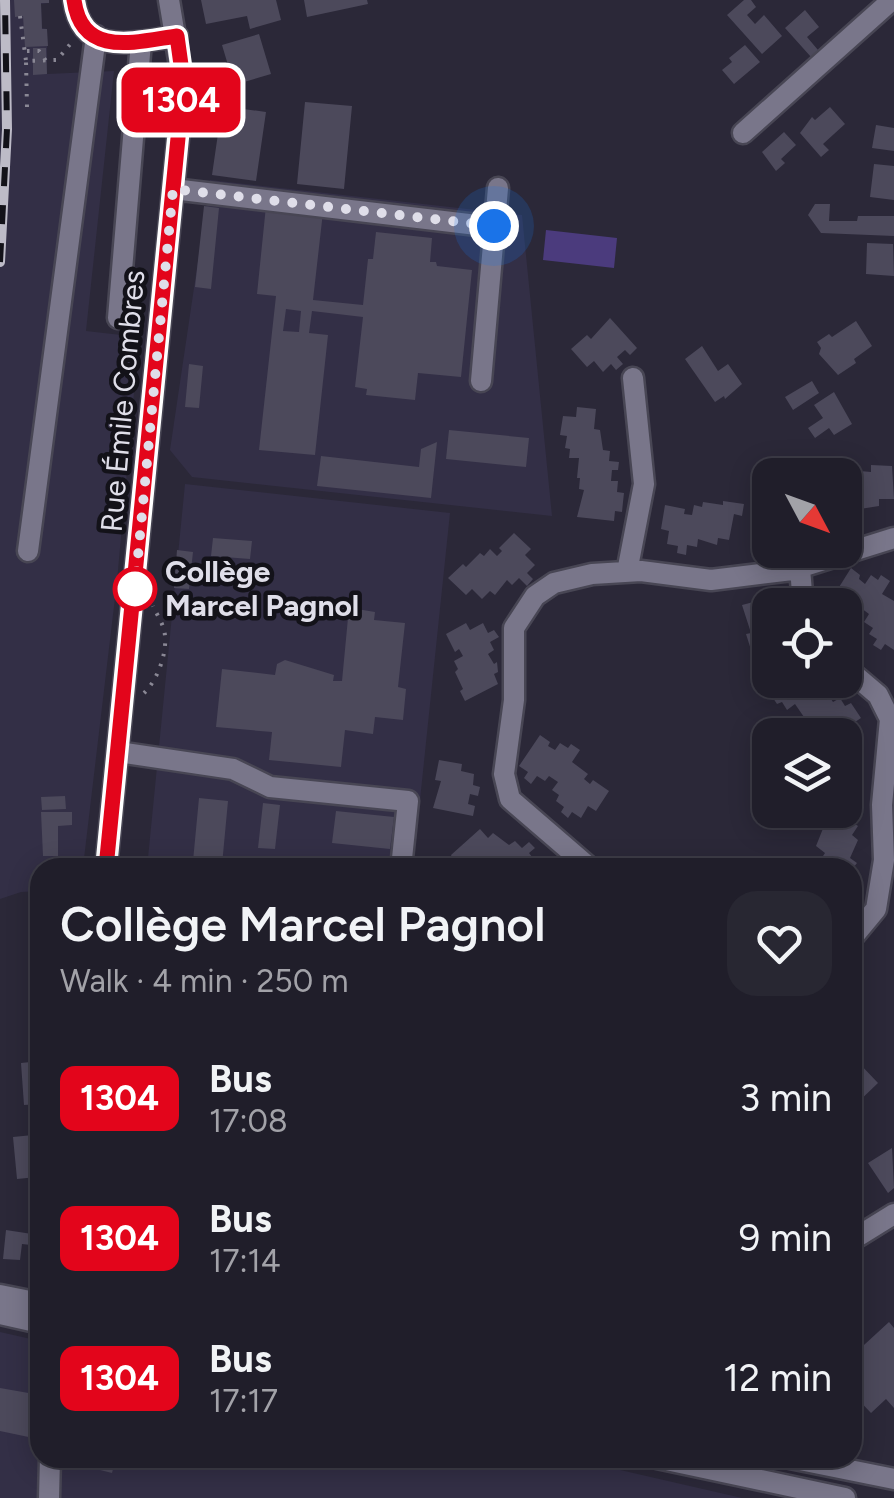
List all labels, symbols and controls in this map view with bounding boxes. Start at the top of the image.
line badge: 1304 [111,68,251,132]
text: 1304 [141,79,221,121]
your location [469,201,519,251]
street label: Rue Émile Combres [93,269,152,533]
north arrow [752,458,862,568]
map controls [752,458,862,828]
place label: Collège Marcel Pagnol [165,553,359,624]
marker: Collège Marcel Pagnol [114,568,156,610]
button: locate [752,588,862,698]
button: layers [752,718,862,828]
button: heart [727,891,832,996]
text: Collège Marcel Pagnol [60,895,545,953]
text: Walk · 4 min · 250 m [60,962,348,1000]
text: Bus [209,1056,272,1102]
text: 3 min [740,1075,832,1121]
text: 1304 [80,1077,159,1119]
text: 17:08 [209,1102,288,1140]
text: Bus [209,1196,272,1242]
text: 9 min [739,1215,832,1261]
text: 1304 [80,1217,159,1259]
text: 17:14 [209,1242,281,1280]
text: Bus [209,1336,272,1382]
text: 12 min [723,1355,832,1401]
text: 1304 [80,1357,159,1399]
text: 17:17 [209,1382,278,1420]

